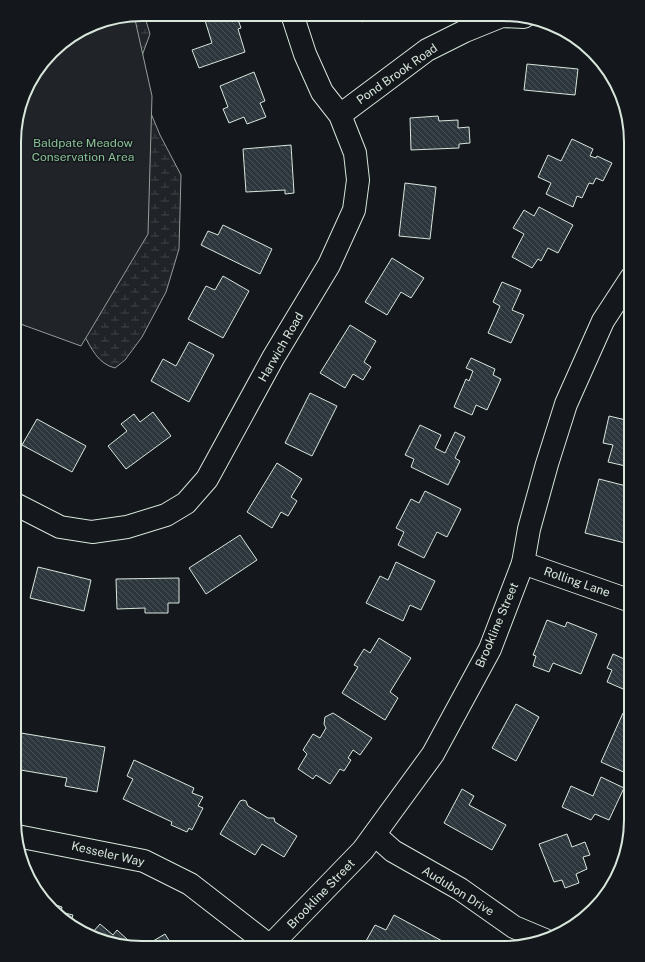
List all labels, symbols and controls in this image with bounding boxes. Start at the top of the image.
street label: Pond Brook Road [354,41,440,107]
park label: Baldpate Meadow Conservation Area [32,136,134,164]
street label: Harwich Road [256,310,306,384]
street label: Rolling Lane [542,564,612,600]
street label: Brookline Street [473,580,521,670]
street label: Kesseler Way [70,839,147,869]
street label: Brookline Street [284,856,358,932]
street label: Audubon Drive [419,863,497,919]

